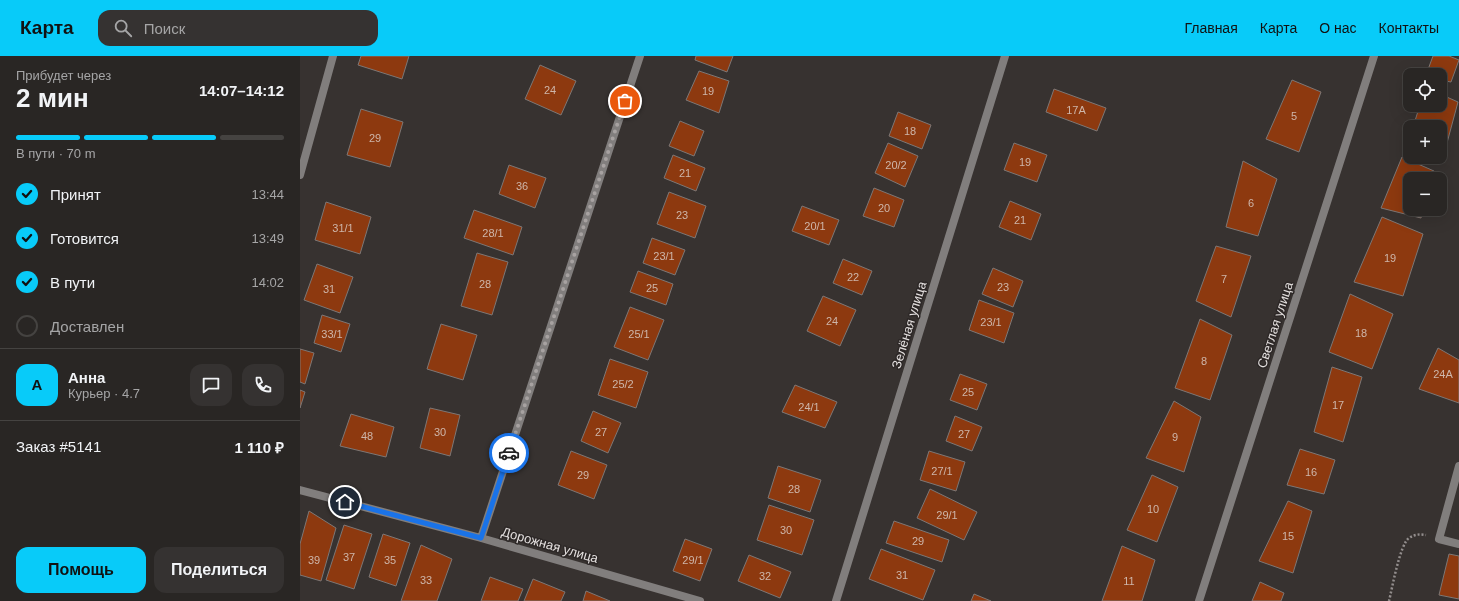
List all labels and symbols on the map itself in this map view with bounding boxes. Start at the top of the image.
house number: 24 [544,84,556,96]
pin [608,84,642,118]
house number: 19 [702,85,714,97]
house number: 17А [1066,104,1086,116]
house number: 5 [1291,110,1297,122]
house number: 18 [904,125,916,137]
house number: 29 [369,132,381,144]
house number: 19 [1019,156,1031,168]
house number: 20/2 [885,159,907,171]
house number: 21 [679,167,691,179]
house number: 36 [516,180,528,192]
house number: 6 [1248,197,1254,209]
house number: 20 [878,202,890,214]
house number: 23 [676,209,688,221]
house number: 21 [1014,214,1026,226]
house number: 20/1 [804,220,826,232]
house number: 31/1 [332,222,354,234]
house number: 28/1 [482,227,504,239]
house number: 23/1 [653,250,675,262]
house number: 19 [1384,252,1396,264]
house number: 22 [847,271,859,283]
house number: 7 [1221,273,1227,285]
house number: 28 [479,278,491,290]
street label: Зелёная улица [889,279,930,370]
street label: Светлая улица [1254,279,1296,370]
house number: 23 [997,281,1009,293]
house number: 25 [646,282,658,294]
house number: 31 [323,283,335,295]
house number: 24 [826,315,838,327]
house number: 23/1 [980,316,1002,328]
house number: 18 [1355,327,1367,339]
house number: 33/1 [321,328,343,340]
house number: 25/1 [628,328,650,340]
house number: 8 [1201,355,1207,367]
house number: 24А [1433,368,1453,380]
house number: 25/2 [612,378,634,390]
house number: 25 [962,386,974,398]
house number: 17 [1332,399,1344,411]
house number: 24/1 [798,401,820,413]
house number: 30 [434,426,446,438]
house number: 27 [595,426,607,438]
house number: 27 [958,428,970,440]
house number: 48 [361,430,373,442]
house number: 9 [1172,431,1178,443]
courier [489,433,529,473]
house number: 27/1 [931,465,953,477]
house number: 16 [1305,466,1317,478]
house number: 29 [577,469,589,481]
house number: 28 [788,483,800,495]
pin [328,485,362,519]
house number: 10 [1147,503,1159,515]
house number: 29/1 [936,509,958,521]
street label: Дорожная улица [500,524,601,566]
house number: 30 [780,524,792,536]
house number: 15 [1282,530,1294,542]
house number: 29 [912,535,924,547]
house number: 37 [343,551,355,563]
house number: 39 [308,554,320,566]
house number: 35 [384,554,396,566]
house number: 29/1 [682,554,704,566]
house number: 31 [896,569,908,581]
house number: 32 [759,570,771,582]
house number: 33 [420,574,432,586]
house number: 11 [1123,575,1135,587]

